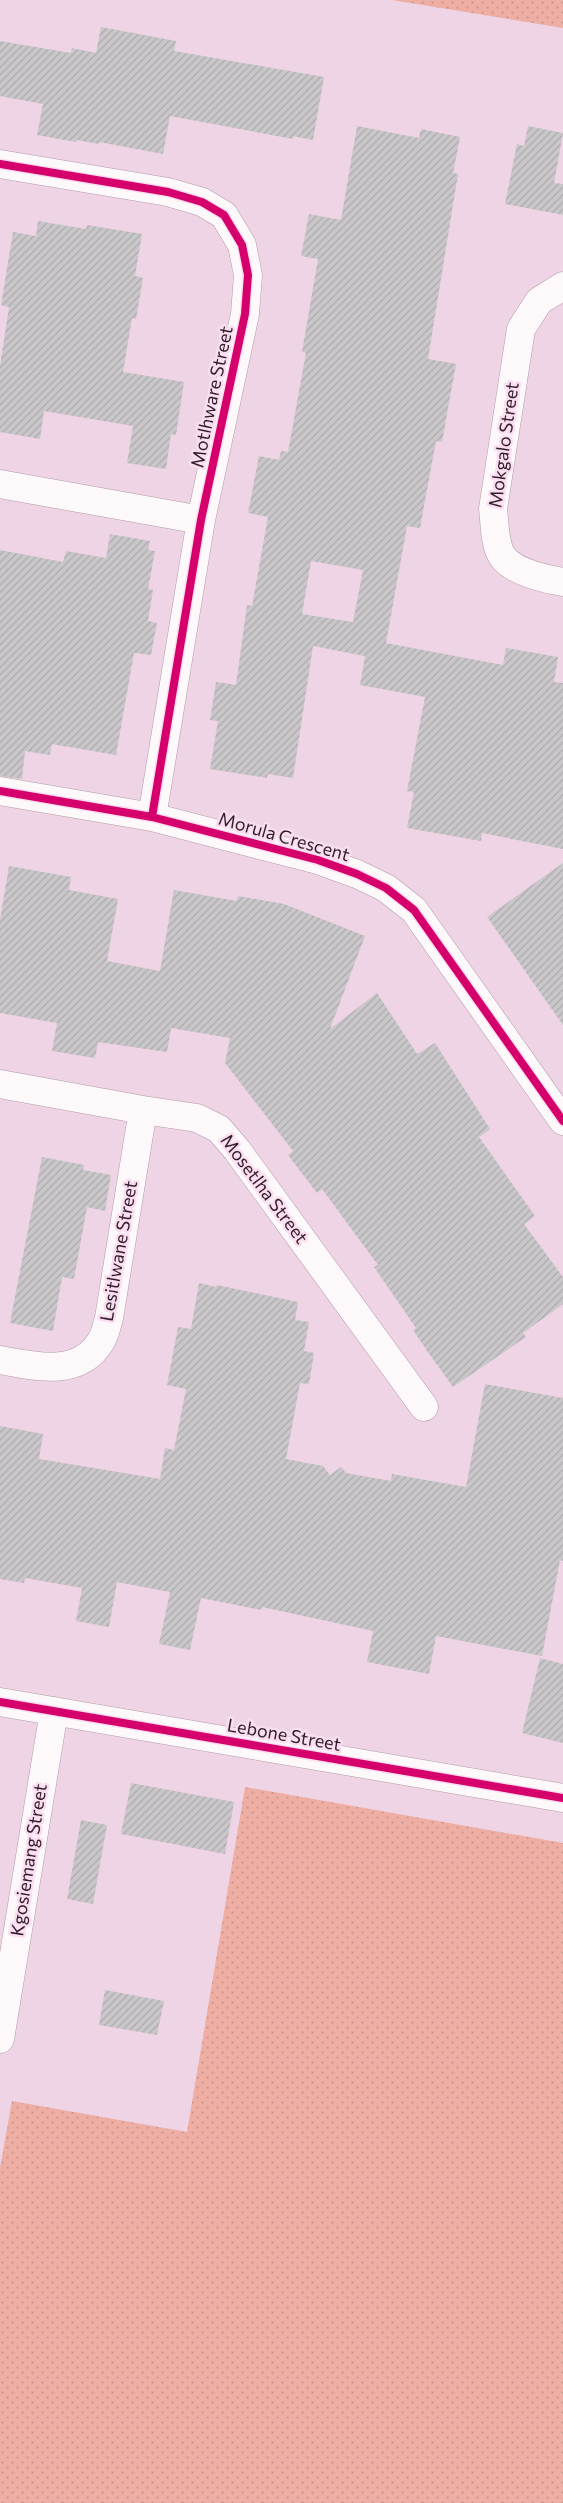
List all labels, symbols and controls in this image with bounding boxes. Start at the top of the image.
street label: Motlhware Street [185,324,237,470]
street label: Mokgalo Street [483,381,523,509]
street label: Morula Crescent [216,807,352,865]
street label: Mosetlha Street [216,1129,313,1247]
street label: Lesitlwane Street [95,1179,141,1323]
street label: Lebone Street [225,1713,343,1755]
street label: Kgosiemang Street [5,1782,51,1938]

